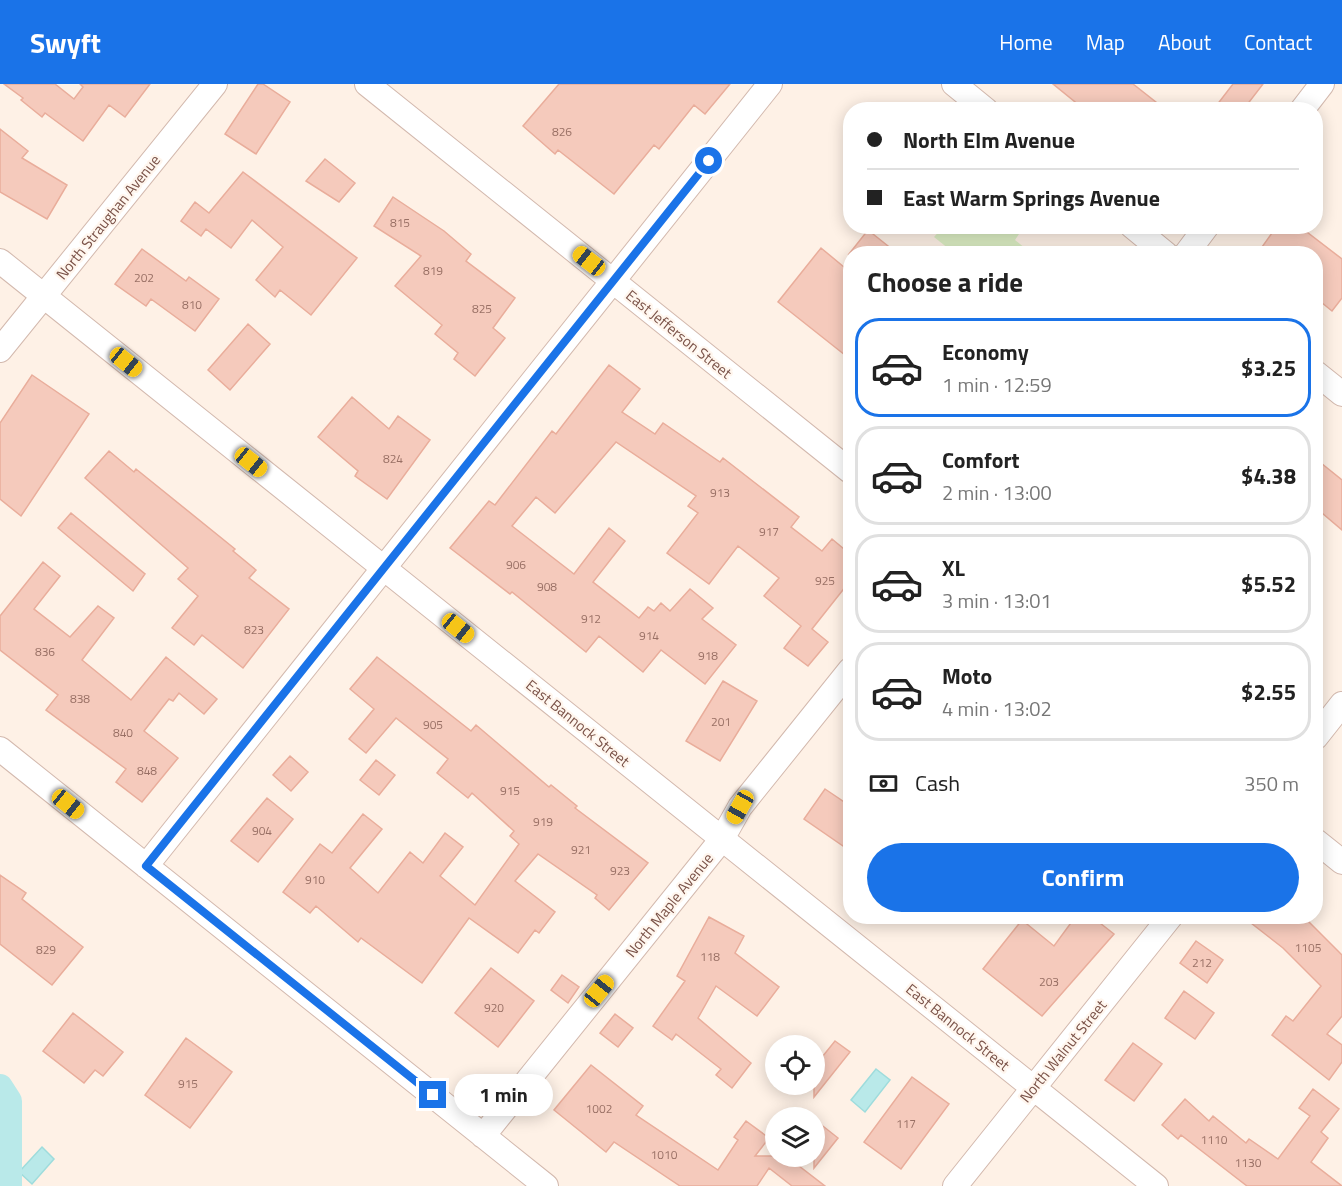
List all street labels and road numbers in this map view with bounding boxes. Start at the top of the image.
street label: North Straughan Avenue [50,149,166,285]
street label: East Jefferson Street [621,284,738,385]
street label: East Bannock Street [521,674,635,773]
street label: North Maple Avenue [619,848,719,962]
street label: East Bannock Street [901,978,1015,1077]
street label: North Walnut Street [1014,994,1112,1108]

